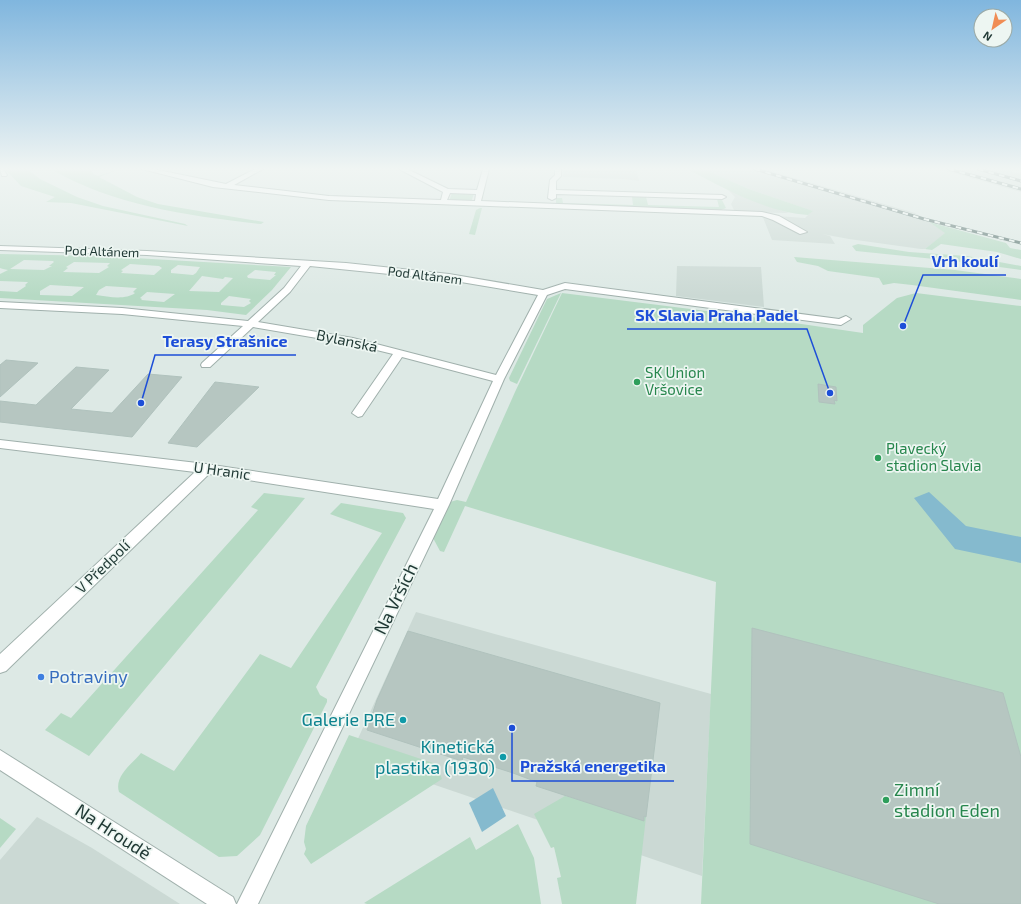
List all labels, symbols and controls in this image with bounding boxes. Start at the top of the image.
north arrow [973,8,1013,48]
text: N [980,29,994,44]
street label: Pod Altánem [64,242,140,260]
callout: Vrh koulí [923,247,1006,275]
text: Vrh koulí [931,251,1000,270]
street label: Pod Altánem [387,262,463,288]
callout: SK Slavia Praha Padel [627,301,807,329]
text: SK Slavia Praha Padel [635,305,799,324]
street label: Bylanská [315,325,379,355]
callout: Terasy Strašnice [155,327,296,355]
text: Terasy Strašnice [163,331,287,351]
place label: SK Union Vršovice [645,363,705,398]
marker: SK Union Vršovice [632,377,642,387]
place label: Plavecký stadion Slavia [886,439,981,474]
marker: Plavecký stadion Slavia [873,453,883,463]
street label: U Hranic [192,457,252,483]
street label: V Předpolí [71,535,134,597]
street label: Na Vrších [368,559,422,638]
place label: Potraviny [49,665,128,687]
marker: Potraviny [36,672,46,682]
place label: Galerie PRE [302,708,395,730]
marker: Galerie PRE [398,715,408,725]
place label: Kinetická plastika (1930) [375,735,495,778]
marker: Kinetická plastika (1930) [498,752,508,762]
callout: Pražská energetika [512,753,674,781]
text: Pražská energetika [520,756,666,775]
place label: Zimní stadion Eden [894,778,1000,821]
marker: Zimní stadion Eden [881,795,891,805]
street label: Na Hroudě [71,798,156,864]

